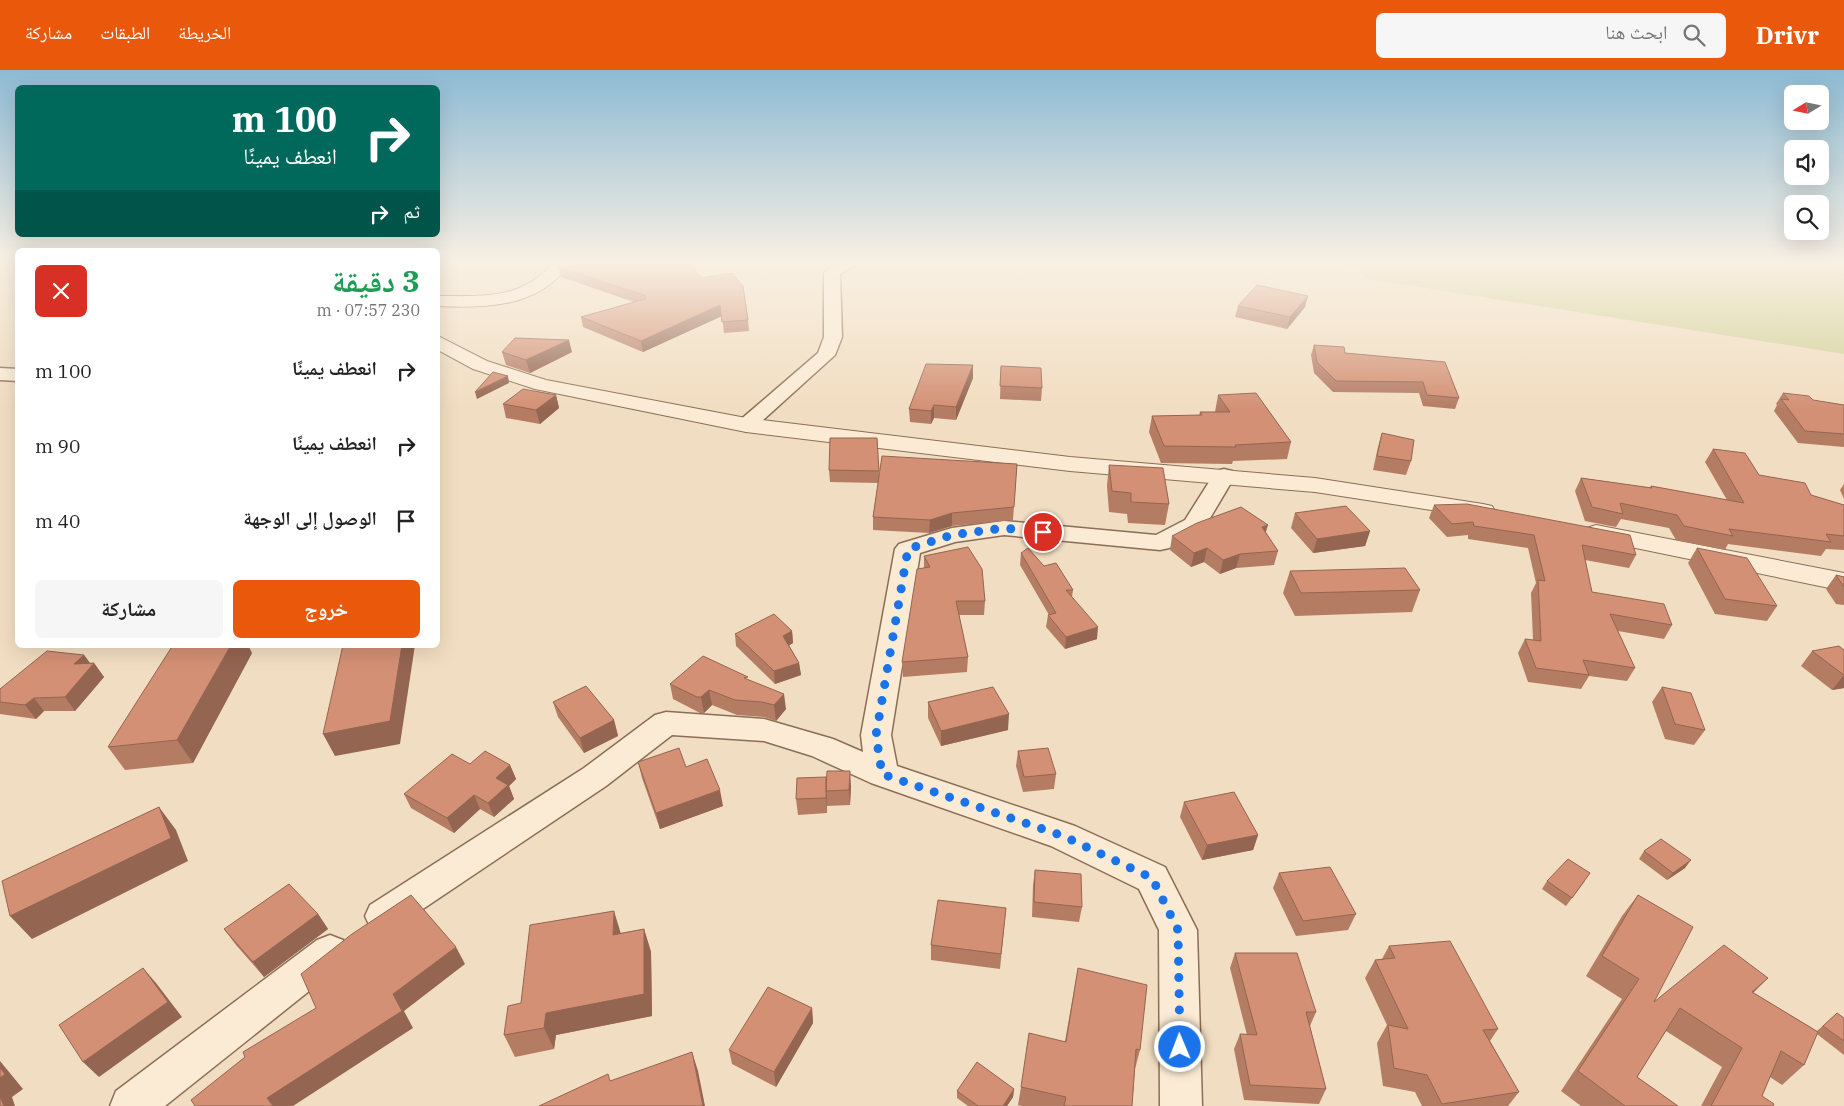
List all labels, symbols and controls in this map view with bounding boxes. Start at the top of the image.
search box [1376,13,1726,58]
text: Drivr [1756,19,1819,51]
text: ابحث هنا [1605,20,1668,44]
text: مشاركة [25,21,72,44]
text: الطبقات [100,21,150,44]
text: الخريطة [178,21,231,44]
icon: search [1680,21,1708,49]
north arrow [1784,85,1829,130]
map controls [1784,85,1829,240]
text: 100 m [232,96,337,142]
icon: right [355,105,420,170]
button: sound [1784,140,1829,185]
text: انعطف يمينًا [243,141,337,170]
button: search [1784,195,1829,240]
text: ثم [403,199,420,223]
icon: right [365,200,393,228]
text: 3 دقيقة [332,261,420,300]
button: close [35,265,87,317]
text: 230 m · 07:57 [317,300,420,320]
text: انعطف يمينًا [292,356,377,380]
icon: right [392,357,420,385]
text: 100 m [35,359,92,383]
text: انعطف يمينًا [292,431,377,455]
icon: right [392,432,420,460]
text: 90 m [35,434,80,458]
text: الوصول إلى الوجهة [243,506,377,530]
icon: arrive [392,507,420,535]
text: 40 m [35,509,80,533]
pin [1022,511,1064,553]
icon: arrive [1029,518,1057,546]
button: مشاركة [35,580,223,638]
button: خروج [233,580,420,638]
position arrow [1153,1020,1205,1072]

